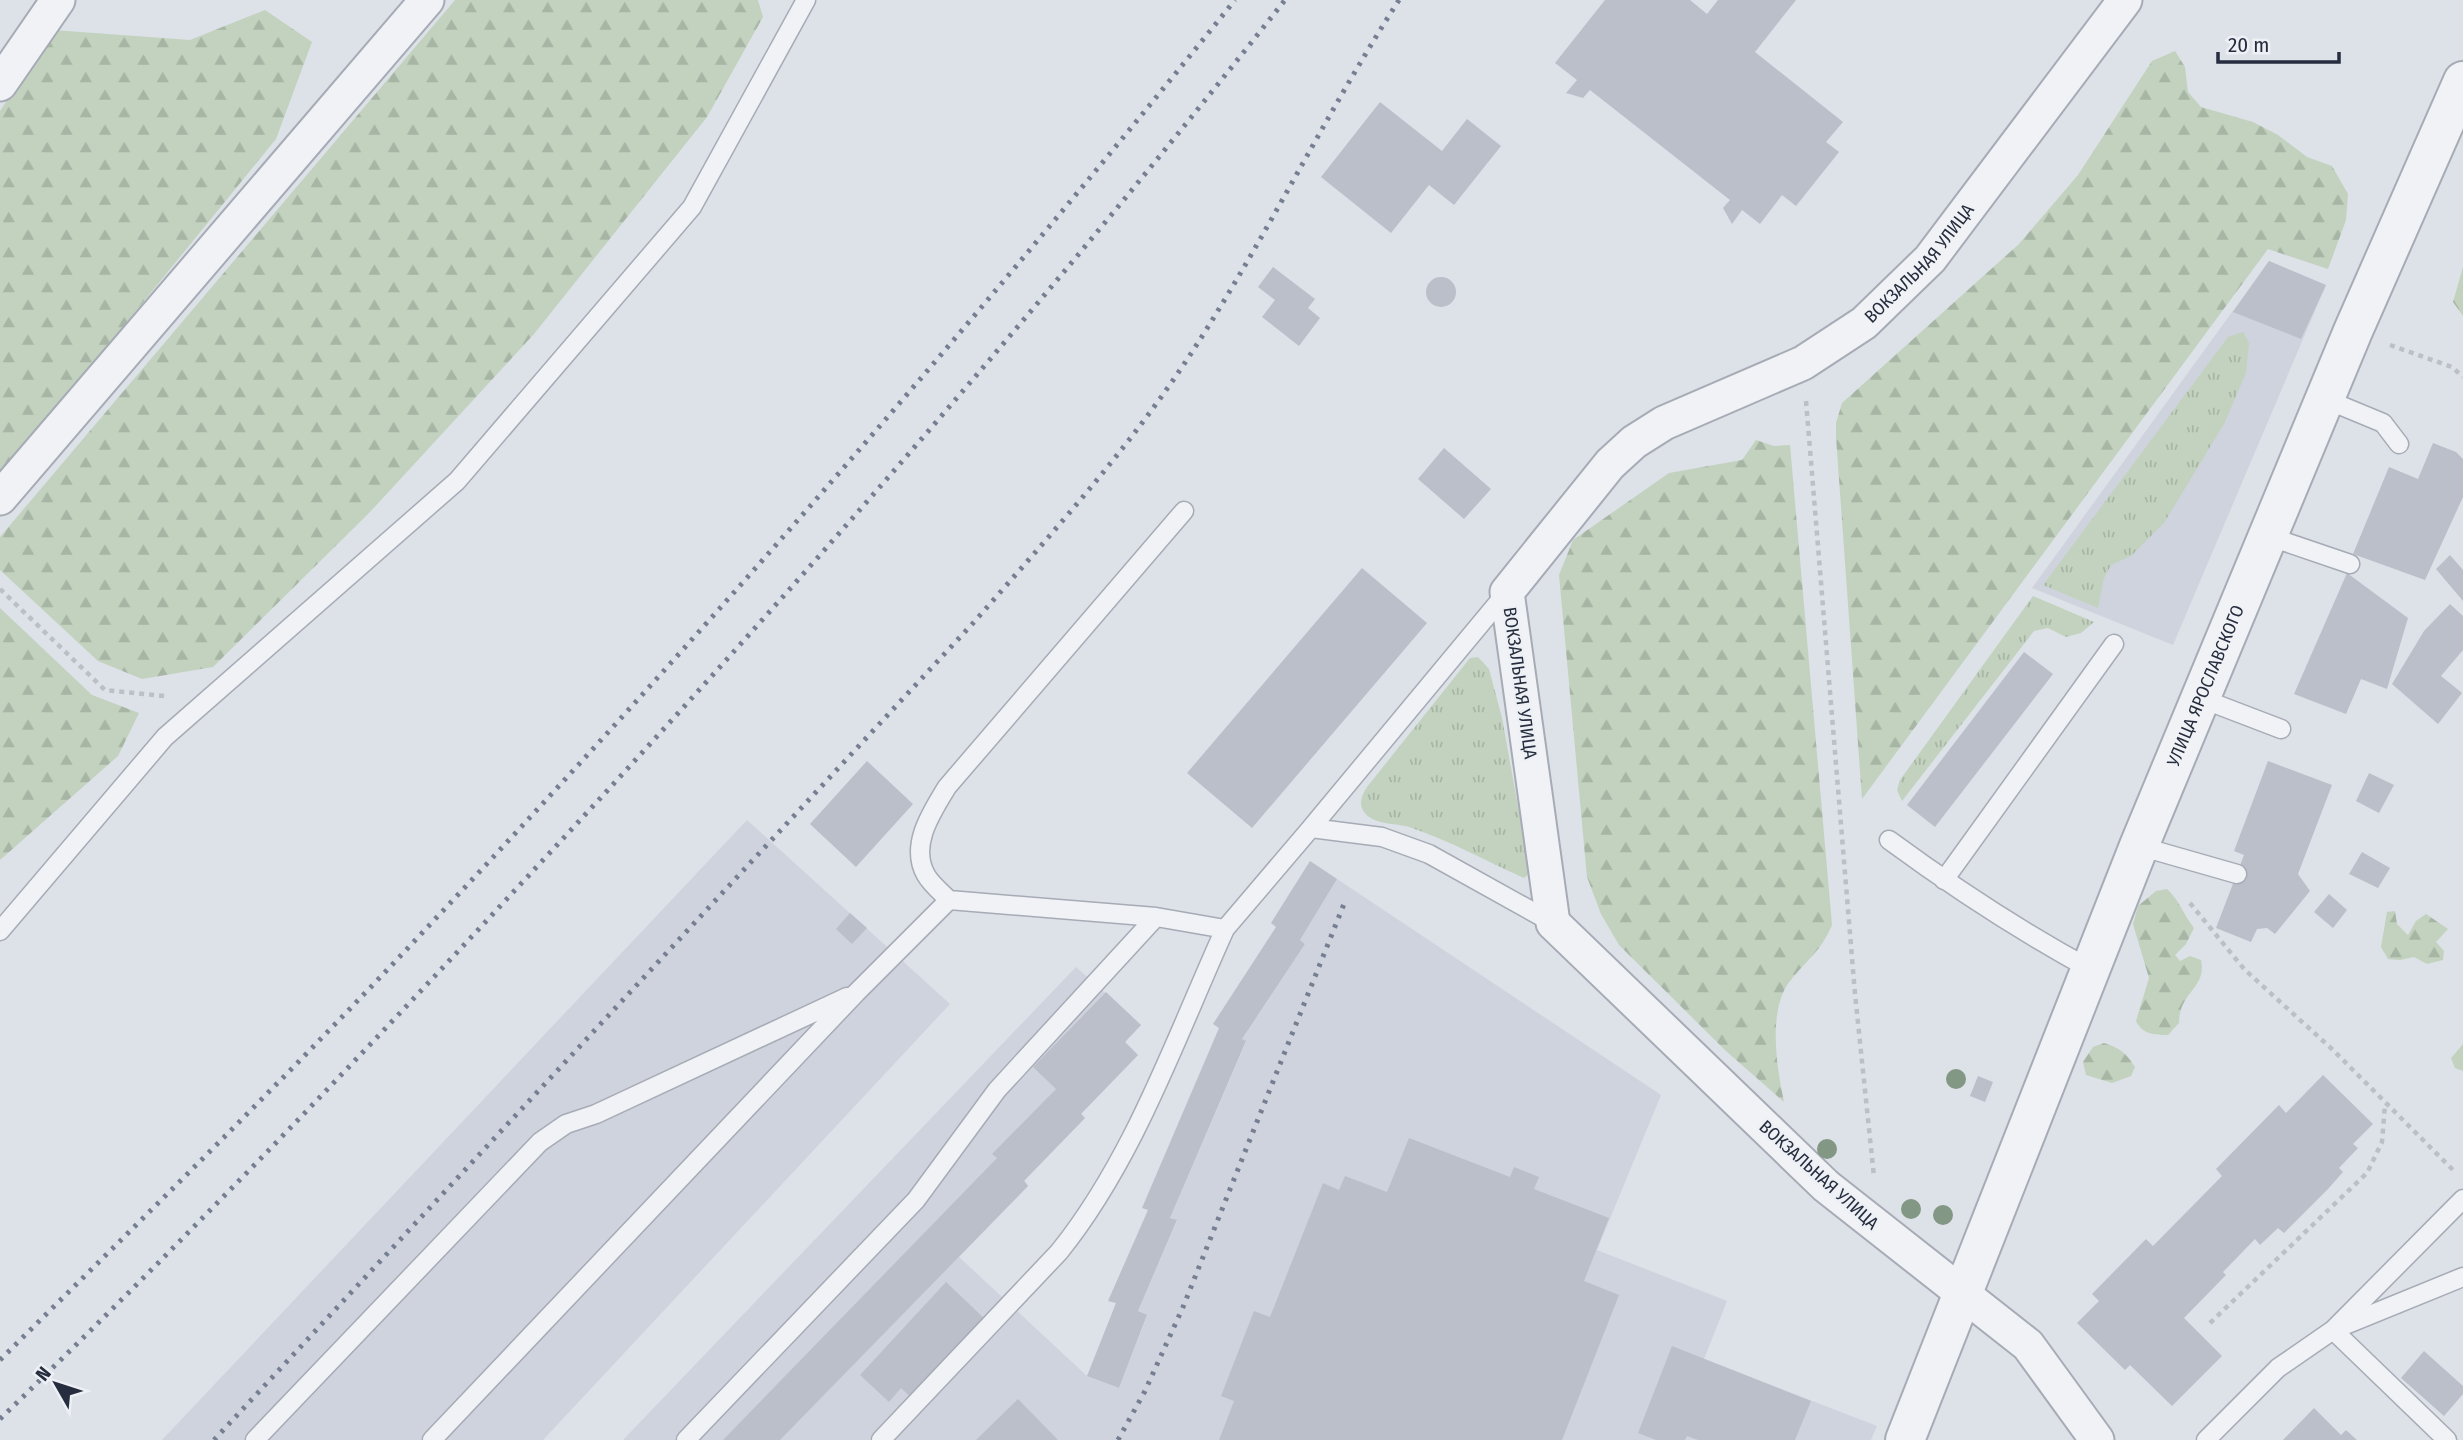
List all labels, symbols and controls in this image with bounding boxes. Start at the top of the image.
scale bar [2218,21,2339,65]
text: 20 m [2228,32,2269,58]
street label: ВОКЗАЛЬНАЯ УЛИЦА [1860,199,1979,327]
street label: УЛИЦА ЯРОСЛАВСКОГО [2162,602,2249,771]
street label: ВОКЗАЛЬНАЯ УЛИЦА [1498,606,1542,761]
street label: ВОКЗАЛЬНАЯ УЛИЦА [1755,1116,1884,1235]
north arrow [21,1349,91,1419]
text: N [31,1362,56,1385]

